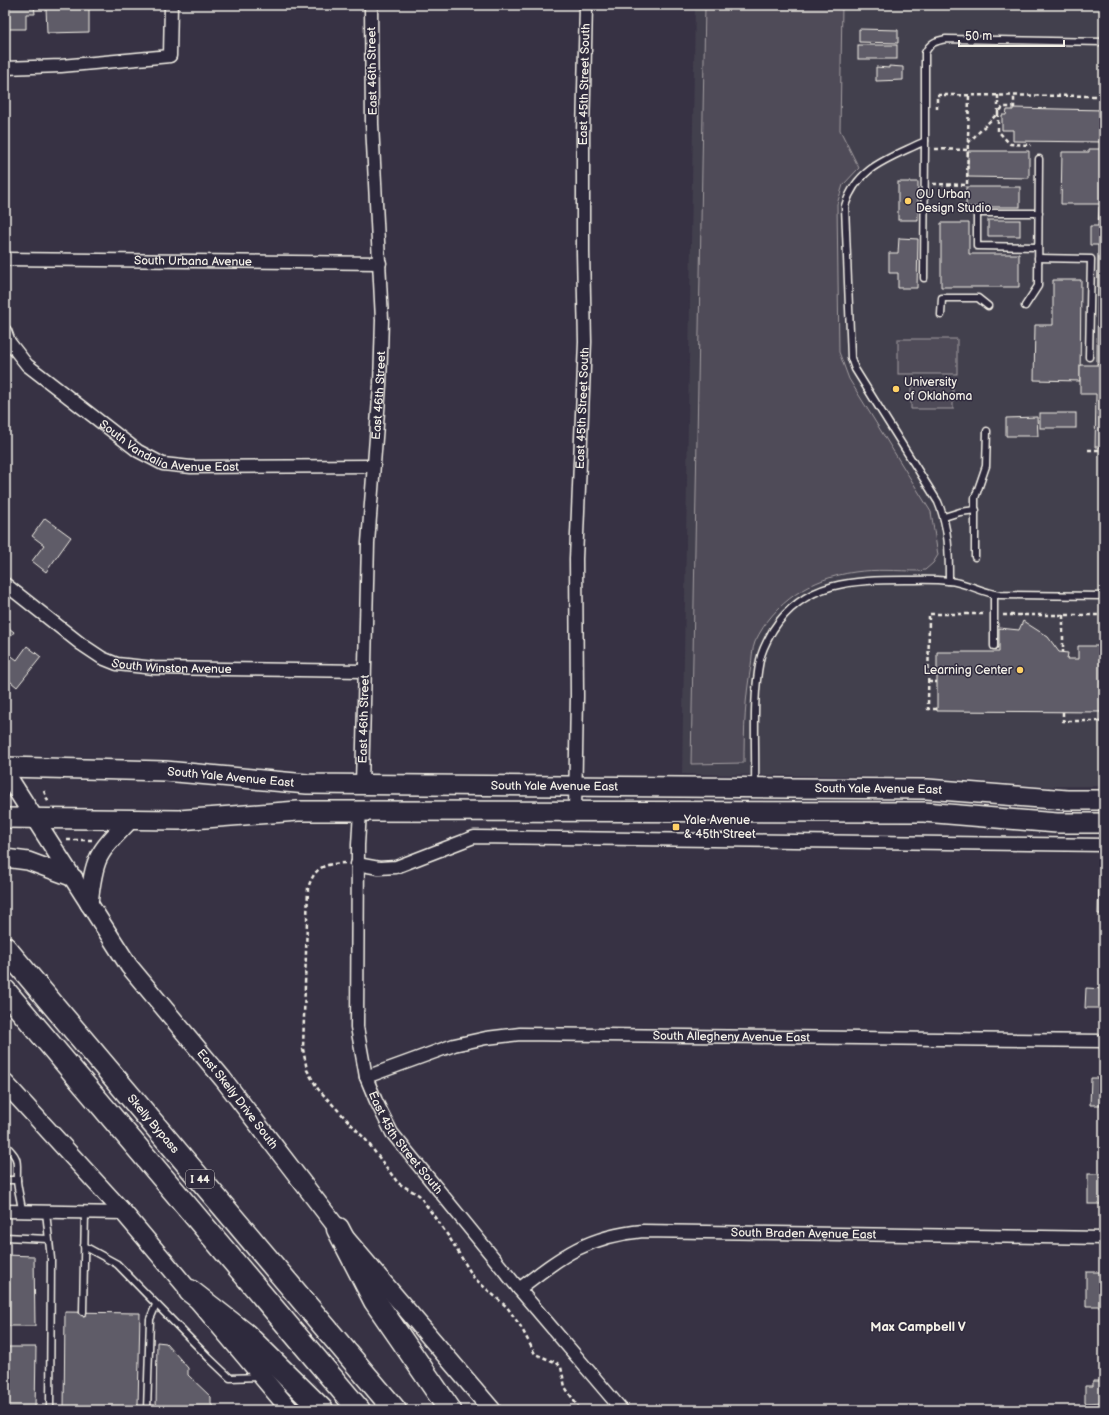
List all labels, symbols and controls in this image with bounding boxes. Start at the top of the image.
scale bar [959,22,1064,48]
street label: East 45th Street South [576,23,594,145]
street label: East 46th Street [364,26,381,115]
text: 50 m [965,29,992,44]
place label: OU Urban Design Studio [916,187,991,216]
marker: OU Urban Design Studio [903,196,913,206]
street label: South Urbana Avenue [134,253,252,270]
street label: East 45th Street South [573,346,593,470]
street label: East 46th Street [369,351,389,440]
place label: University of Oklahoma [904,375,973,404]
marker: University of Oklahoma [891,384,901,394]
street label: South Vandalia Avenue East [96,417,239,475]
street label: South Winston Avenue [109,656,232,677]
place label: Learning Center [924,663,1013,678]
marker: Learning Center [1015,665,1025,675]
street label: East 46th Street [356,674,373,764]
street label: South Yale Avenue East [167,764,295,791]
street label: South Yale Avenue East [491,778,618,795]
street label: South Yale Avenue East [815,781,943,798]
place label: Yale Avenue & 45th Street [683,813,756,842]
marker: Yale Avenue & 45th Street [671,822,681,832]
street label: South Allegheny Avenue East [653,1029,810,1045]
street label: East Skelly Drive South [193,1046,281,1153]
street label: East 45th Street South [365,1089,446,1198]
street label: Skelly Bypass [124,1091,182,1157]
road number: I 44 [186,1170,214,1188]
street label: South Braden Avenue East [731,1225,877,1243]
district label: Max Campbell V [870,1319,966,1335]

